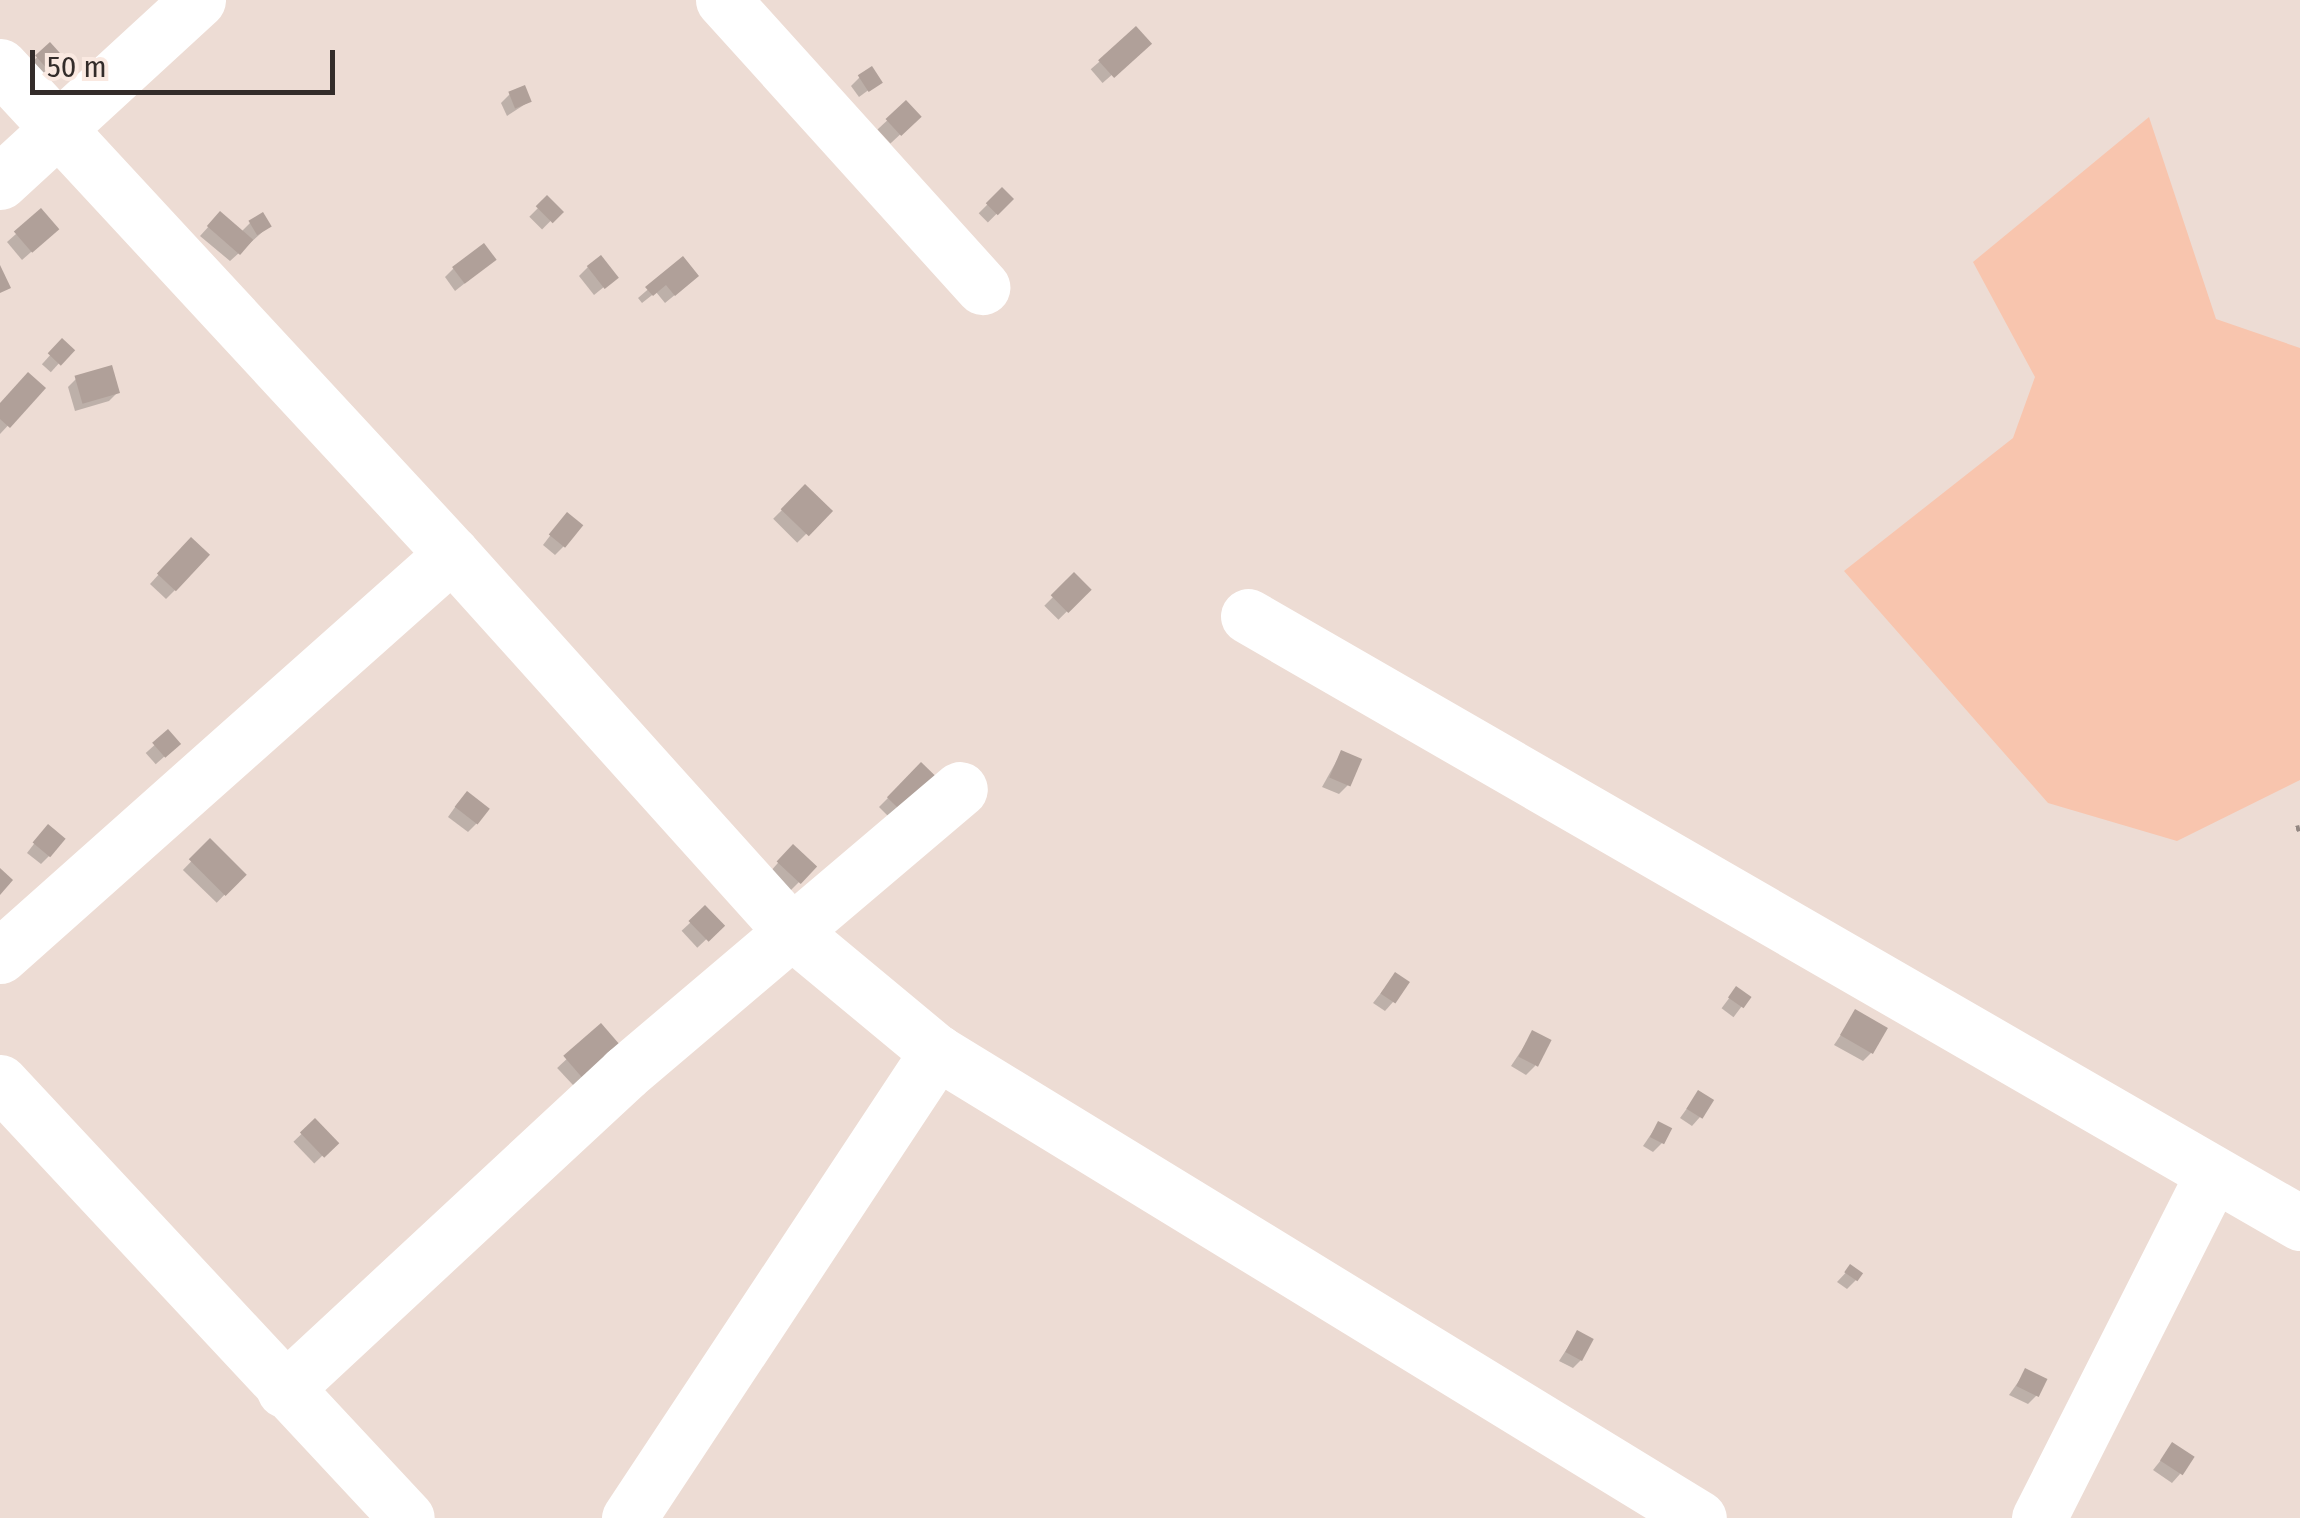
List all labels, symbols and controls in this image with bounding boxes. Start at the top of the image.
scale bar [35,30,340,92]
text: 50 m [47,49,107,85]

